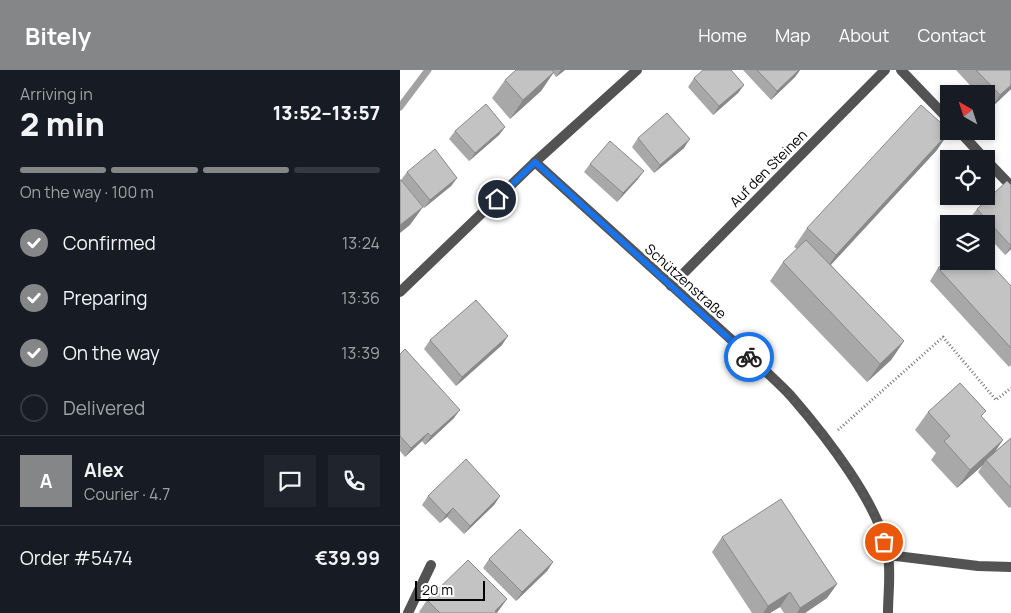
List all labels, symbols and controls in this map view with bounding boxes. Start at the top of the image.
text: Bitely [25,19,91,52]
text: Home [698,23,747,47]
text: Map [775,23,811,47]
text: About [839,23,889,47]
text: Contact [917,23,986,47]
text: Arriving in [20,83,93,105]
north arrow [940,85,995,140]
map controls [940,85,995,270]
text: 13:52–13:57 [273,100,380,126]
text: 2 min [20,102,105,146]
street label: Auf den Steinen [725,125,811,211]
button: locate [940,150,995,205]
pin [476,178,518,220]
text: On the way · 100 m [20,181,154,203]
icon: home [483,185,511,213]
button: layers [940,215,995,270]
icon: check [20,229,48,257]
text: Confirmed [63,230,156,256]
text: 13:24 [342,232,380,254]
street label: Schützenstraße [641,239,731,323]
icon: check [20,284,48,312]
text: Preparing [63,285,148,311]
text: 13:36 [341,287,380,309]
courier [724,332,774,382]
icon: check [20,339,48,367]
text: On the way [63,340,160,366]
text: 13:39 [341,342,380,364]
icon: bike [735,343,763,371]
text: Delivered [63,395,145,421]
button: chat [264,455,316,507]
button: phone [328,455,380,507]
text: Alex [84,457,124,483]
text: A [40,468,52,494]
text: Courier · 4.7 [84,483,170,505]
pin [863,521,905,563]
icon: bag [870,528,898,556]
text: Order #5474 [20,545,133,571]
text: €39.99 [315,545,380,571]
scale bar [415,578,485,601]
text: 20 m [422,580,453,599]

